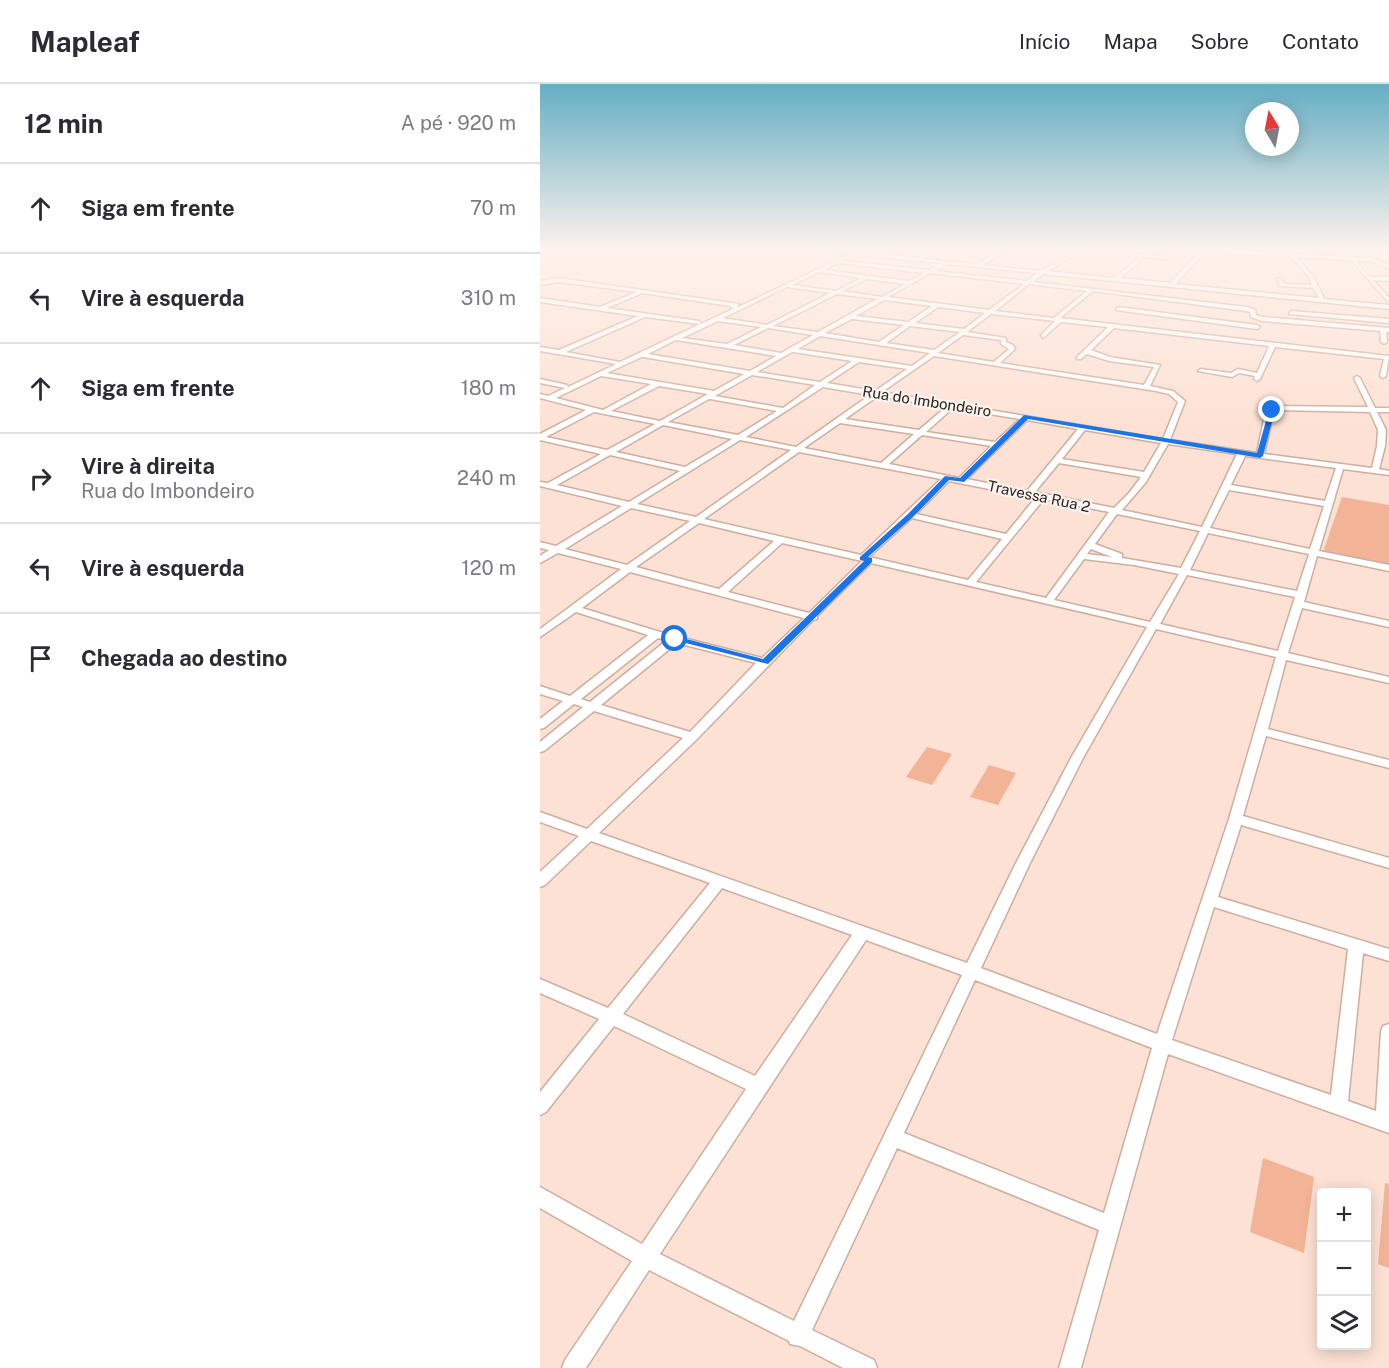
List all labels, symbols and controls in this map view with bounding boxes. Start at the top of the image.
text: Mapleaf [30,25,140,58]
text: Início [1019,29,1070,54]
text: Mapa [1103,29,1158,54]
text: Sobre [1191,29,1249,54]
text: Contato [1282,29,1359,54]
north arrow [1245,102,1299,156]
text: 12 min [24,108,103,139]
text: A pé · 920 m [401,111,516,135]
icon: ahead [24,192,57,225]
text: Siga em frente [81,195,235,221]
text: 70 m [470,196,516,220]
icon: left [24,282,57,315]
text: Vire à esquerda [81,285,245,311]
text: 310 m [461,286,516,310]
icon: ahead [24,372,57,405]
text: Siga em frente [81,375,235,401]
text: 180 m [461,376,516,400]
street label: Rua do Imbondeiro [861,382,993,420]
route end [1258,396,1284,422]
text: Vire à direita [81,453,215,479]
icon: right [24,462,57,495]
text: 240 m [457,466,516,490]
street label: Travessa Rua 2 [986,477,1092,515]
text: Rua do Imbondeiro [81,479,255,503]
icon: left [24,552,57,585]
text: Vire à esquerda [81,555,245,581]
text: 120 m [462,556,516,580]
route start [661,625,687,651]
icon: arrive [24,642,57,675]
text: Chegada ao destino [81,645,287,671]
map controls [1317,1188,1371,1350]
button: + [1317,1188,1371,1242]
button: − [1317,1242,1371,1296]
button: layers [1317,1296,1371,1350]

